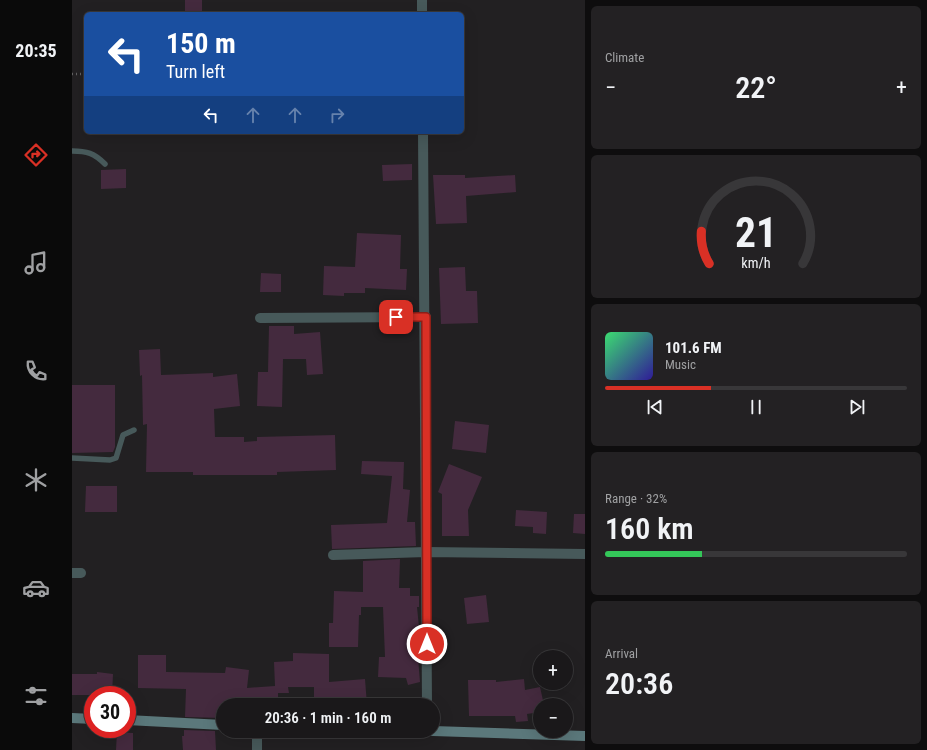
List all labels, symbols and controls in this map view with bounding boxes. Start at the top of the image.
text: 150 m [166,27,236,60]
icon: left [100,28,152,80]
text: 20:35 [15,40,57,61]
text: Climate [605,50,644,65]
text: Turn left [166,61,225,82]
text: 22° [735,70,777,105]
text: − [605,75,616,100]
text: + [896,75,907,100]
icon: left [200,104,222,126]
icon: ahead [242,104,264,126]
icon: ahead [284,104,306,126]
icon: right [326,104,348,126]
icon: directions [22,141,50,169]
text: 21 [735,208,777,257]
icon: music [22,249,50,277]
text: km/h [741,255,771,271]
pin [379,300,413,334]
icon: arrive [385,306,407,328]
text: 101.6 FM [665,339,722,357]
icon: phone [22,357,50,385]
text: Music [665,357,696,372]
icon: previous [644,396,666,418]
icon: pause [745,396,767,418]
icon: next [846,396,868,418]
icon: climate [22,466,50,494]
text: Range · 32% [605,491,667,506]
text: 160 km [605,511,694,546]
icon: car [22,574,50,602]
position arrow [406,623,448,665]
text: Arrival [605,646,638,661]
map controls [533,650,573,738]
button: + [533,650,573,690]
text: 20:36 [605,666,673,701]
icon: filters [22,682,50,710]
speed limit sign: 30 [84,686,136,738]
button: − [533,698,573,738]
text: 20:36 · 1 min · 160 m [265,709,391,727]

